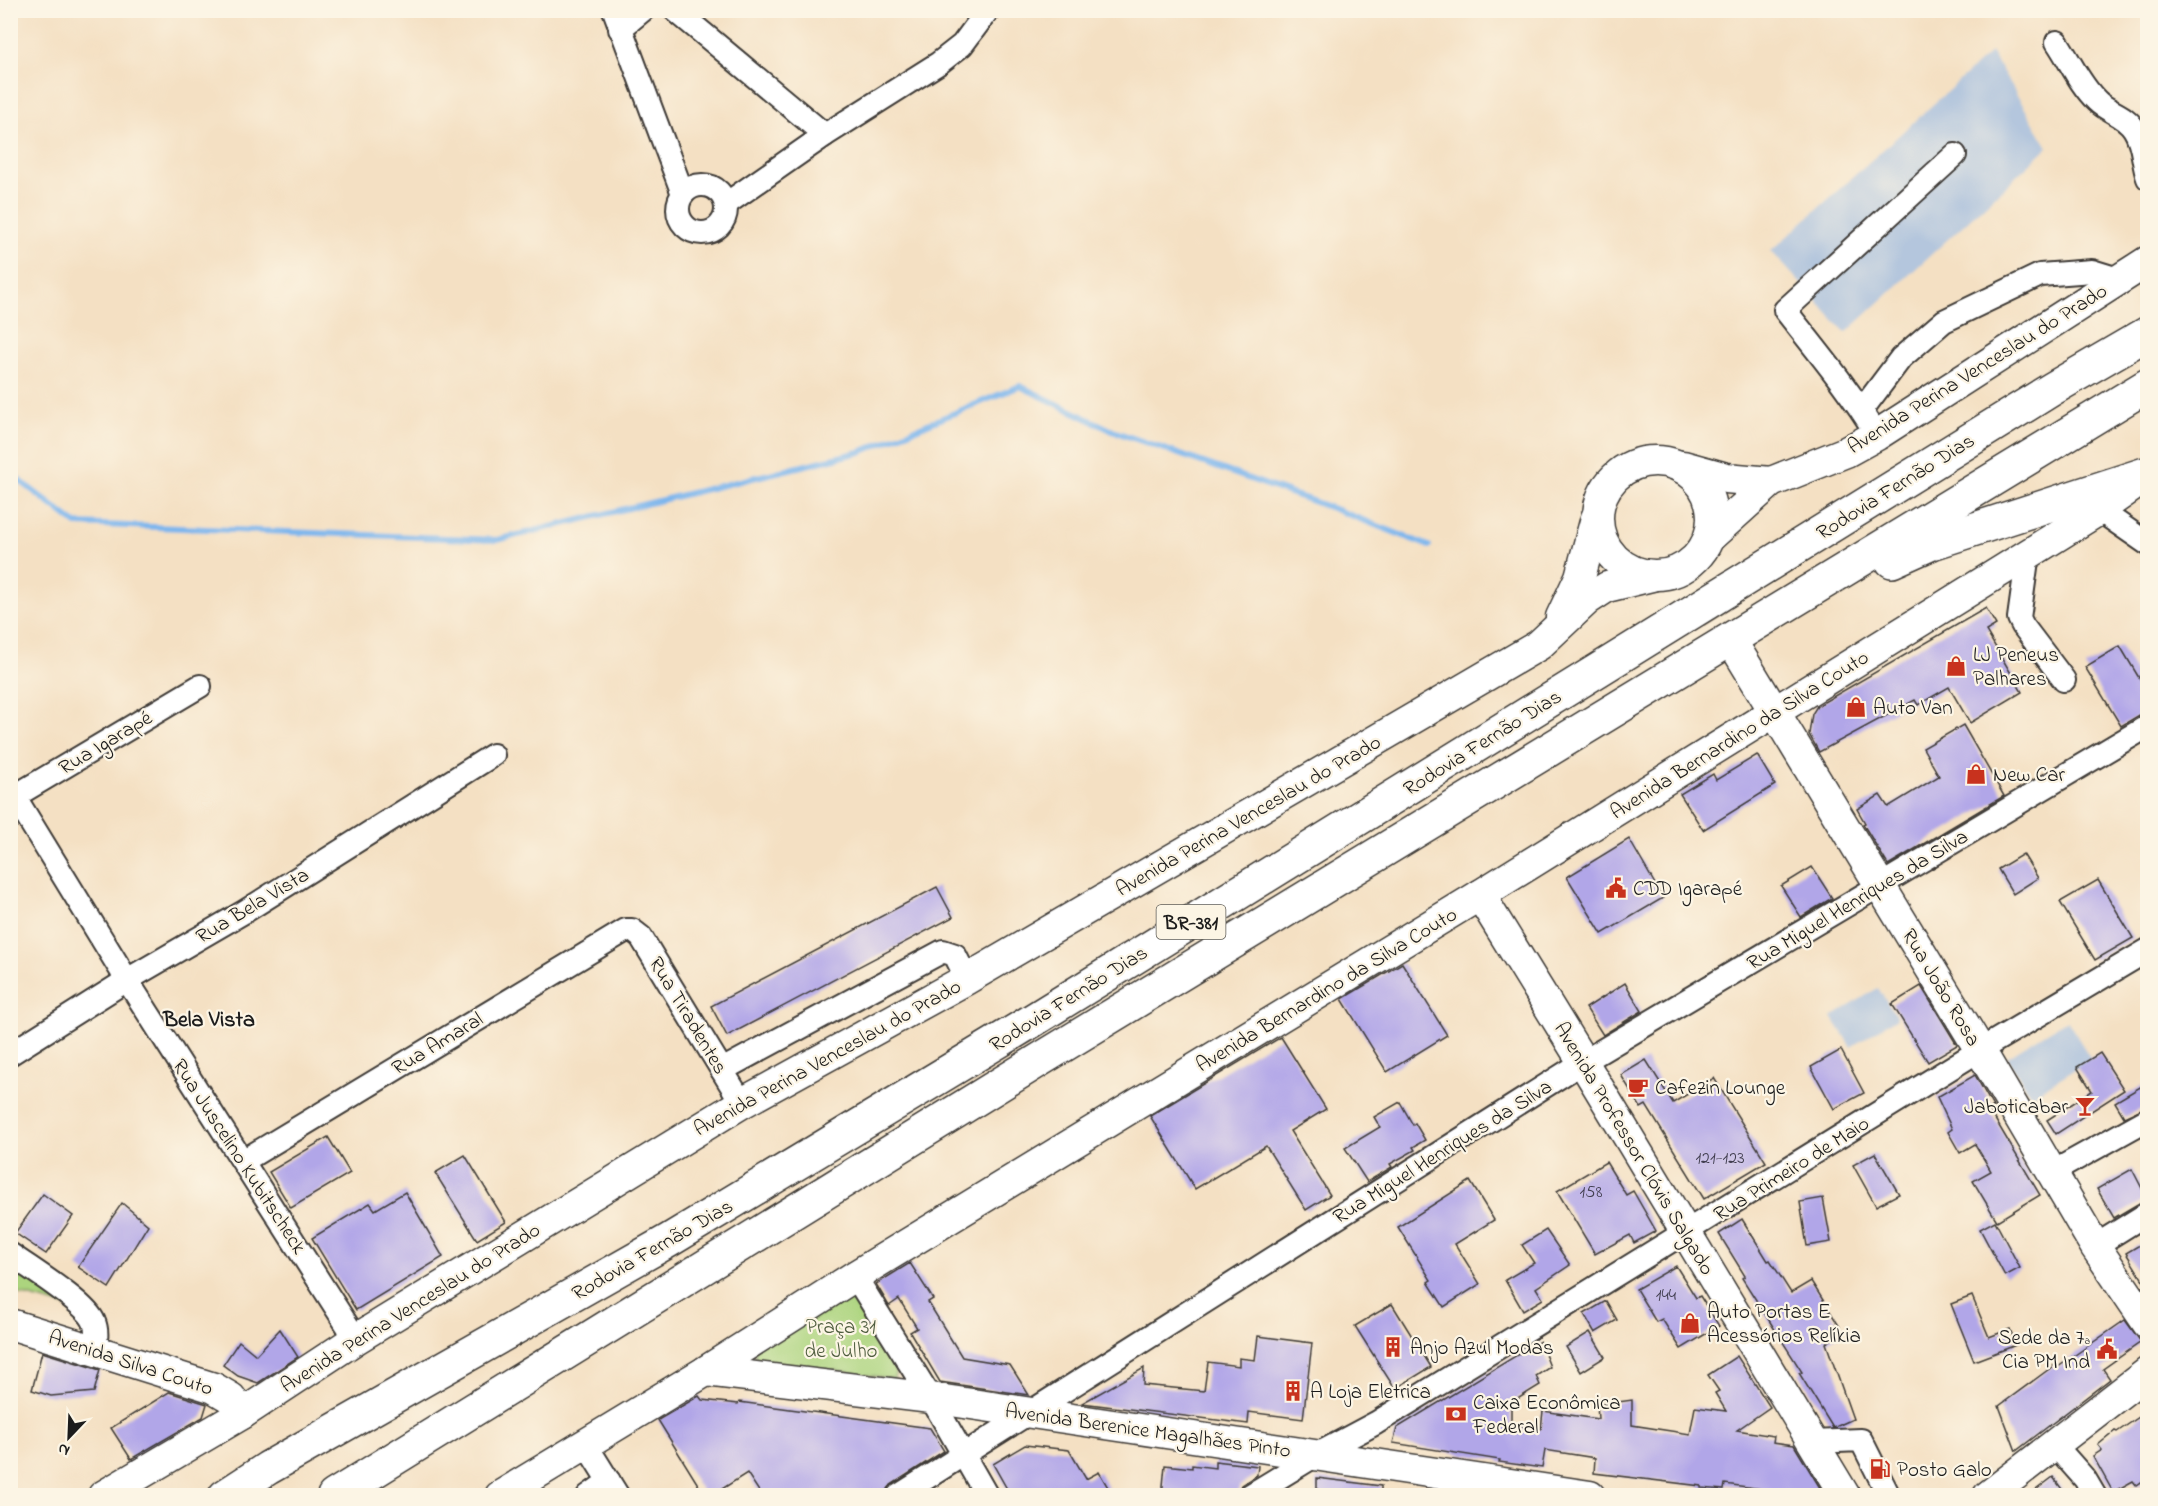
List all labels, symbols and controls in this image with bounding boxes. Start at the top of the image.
street label: Avenida Perina Venceslau do Prado [1842,277,2114,462]
street label: Rodovia Fernão Dias [1811,427,1981,549]
place label: LJ Peneus Palhares [1973,641,2059,695]
street label: Avenida Bernardino da Silva Couto [1605,643,1875,828]
shop icon: LJ Peneus Palhares [1944,654,1968,678]
street label: Rodovia Fernão Dias [1398,683,1568,805]
place label: Auto Van [1873,694,1953,724]
shop icon: Auto Van [1844,695,1868,719]
street label: Rua Igarapé [53,704,160,785]
street label: Avenida Perina Venceslau do Prado [1111,728,1387,905]
place label: New Car [1993,761,2065,791]
shop icon: New Car [1964,762,1988,786]
street label: Rua Miguel Henriques da Silva [1742,823,1975,980]
street label: Rua Bela Vista [191,861,315,952]
place label: CDD Igarapé [1633,875,1743,907]
public building icon: CDD Igarapé [1604,876,1628,900]
street label: Avenida Bernardino da Silva Couto [1191,901,1463,1081]
road number: BR-381 [1156,905,1226,939]
street label: Rua João Rosa [1893,923,1987,1053]
street label: Rodovia Fernão Dias [984,939,1154,1061]
street label: Rua Tiradentes [640,952,734,1081]
street label: Avenida Perina Venceslau do Prado [689,972,967,1145]
district label: Bela Vista [162,1005,255,1037]
street label: Rua Amaral [387,1006,490,1084]
street label: Avenida Professor Clóvis Salgado [1544,1017,1721,1282]
street label: Rua Juscelino Kubitscheck [164,1053,313,1261]
street label: Rua Miguel Henriques da Silva [1328,1073,1559,1234]
place label: Cafezin Lounge [1655,1074,1786,1106]
cafe icon: Cafezin Lounge [1626,1075,1650,1099]
place label: Jaboticabar [1964,1093,2068,1123]
bar icon: Jaboticabar [2073,1094,2097,1118]
street label: Rua Primeiro de Maio [1708,1110,1876,1230]
house number: 121-123 [1695,1146,1745,1172]
house number: 158 [1580,1180,1603,1206]
street label: Rodovia Fernão Dias [567,1192,739,1309]
street label: Avenida Perina Venceslau do Prado [275,1216,547,1401]
house number: 144 [1656,1283,1677,1309]
place label: Auto Portas E Acessórios Relíkia [1707,1298,1861,1352]
shop icon: Auto Portas E Acessórios Relíkia [1678,1311,1702,1335]
park label: Praça 31 de Julho [804,1313,878,1367]
street label: Avenida Silva Couto [44,1323,217,1405]
place label: Sede da 7ª Cia PM Ind [1998,1324,2090,1378]
place label: Anjo Azul Modas [1410,1334,1554,1364]
building icon: Anjo Azul Modas [1381,1335,1405,1359]
public building icon: Sede da 7ª Cia PM Ind [2095,1337,2119,1361]
place label: A Loja Eletrica [1310,1378,1431,1408]
building icon: A Loja Eletrica [1281,1379,1305,1403]
place label: Caixa Econômica Federal [1472,1389,1621,1443]
street label: Avenida Berenice Magalhães Pinto [1002,1397,1293,1469]
bank icon: Caixa Econômica Federal [1444,1402,1468,1426]
north arrow [39,1407,99,1467]
text: N [54,1436,74,1462]
place label: Posto Galo [1897,1456,1992,1486]
fuel station icon: Posto Galo [1868,1457,1892,1481]

